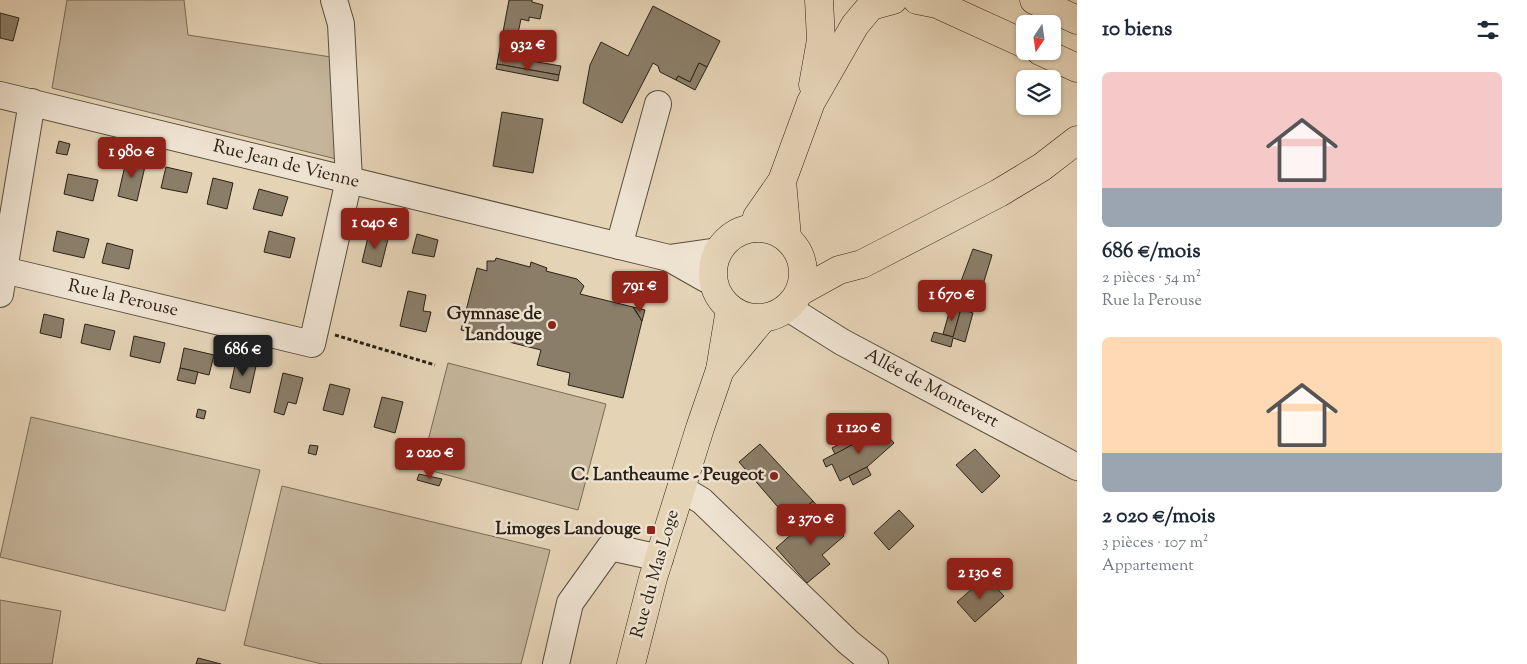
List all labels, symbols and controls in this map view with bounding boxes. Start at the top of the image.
north arrow [1016,15,1061,60]
map controls [1016,15,1061,115]
text: 10 biens [1102,15,1172,45]
icon: filters [1474,16,1502,44]
pin: 932 € [493,30,563,72]
text: 932 € [511,34,545,57]
button: layers [1016,70,1061,115]
icon: home [1257,105,1347,195]
street label: Rue Jean de Vienne [210,134,362,196]
pin: 1 980 € [86,136,178,179]
text: 1 980 € [109,141,155,164]
pin: 1 040 € [329,208,421,250]
text: 1 040 € [352,212,398,235]
text: 686 €/mois [1102,237,1200,267]
text: 2 pièces · 54 m² [1102,267,1201,290]
pin: 791 € [605,270,675,313]
street label: Rue la Perouse [65,274,181,324]
text: 791 € [623,275,657,298]
pin: 1 670 € [906,280,998,322]
text: 1 670 € [929,284,975,307]
text: Rue la Perouse [1102,290,1202,313]
place label: Gymnase de Landouge [447,302,543,349]
marker: Gymnase de Landouge [546,319,558,331]
pin: 686 € [208,334,278,377]
text: 686 € [224,339,262,362]
street label: Allée de Montevert [859,343,1003,435]
icon: home [1257,370,1347,460]
pin: 1 120 € [813,412,905,455]
text: 1 120 € [837,417,881,440]
pin: 2 020 € [384,438,476,480]
text: 2 020 € [406,442,454,465]
place label: C. Lantheaume - Peugeot [571,463,765,489]
marker: C. Lantheaume - Peugeot [768,470,780,482]
text: 2 020 €/mois [1102,502,1215,532]
pin: 2 370 € [765,504,857,546]
street label: Rue du Mas Loge [625,507,687,641]
text: 2 370 € [788,508,834,531]
place label: Limoges Landouge [496,517,642,543]
marker: Limoges Landouge [645,524,657,536]
text: 3 pièces · 107 m² [1102,532,1208,555]
text: Appartement [1102,555,1194,578]
pin: 2 130 € [934,558,1026,600]
text: 2 130 € [958,562,1002,585]

